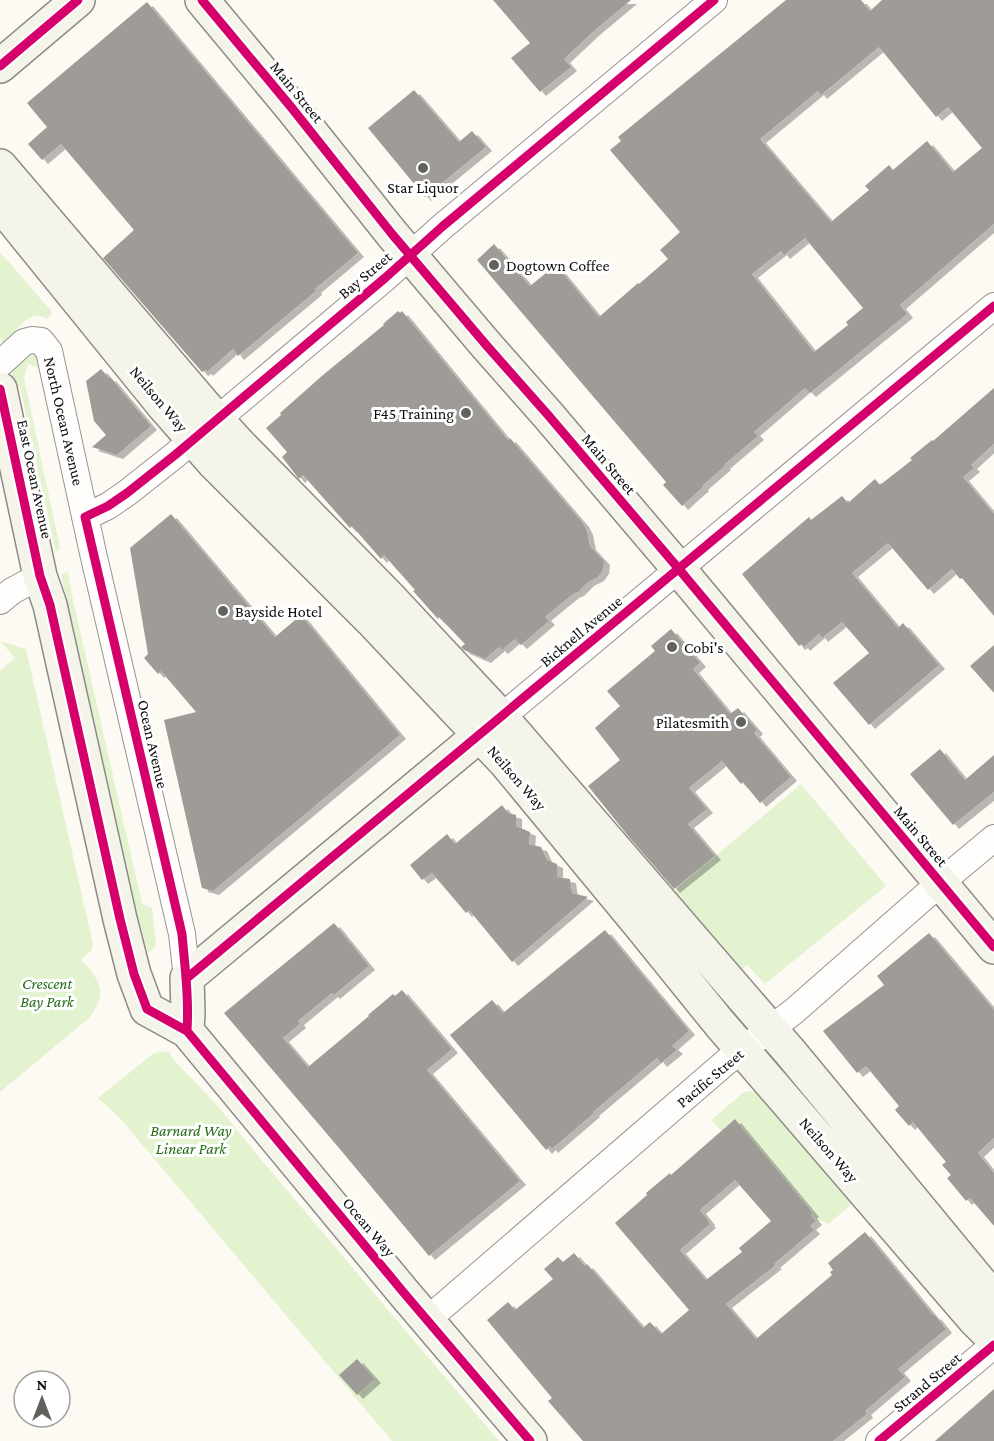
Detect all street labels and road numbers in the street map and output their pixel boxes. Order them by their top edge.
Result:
street label: Main Street [267,58,327,127]
street label: Bay Street [335,247,396,303]
street label: North Ocean Avenue [41,355,87,487]
street label: Neilson Way [126,363,192,436]
street label: East Ocean Avenue [14,418,56,540]
street label: Main Street [579,430,640,498]
street label: Bicknell Avenue [537,592,625,670]
street label: Ocean Avenue [135,698,171,790]
street label: Neilson Way [483,742,550,815]
street label: Main Street [891,802,952,870]
street label: Pacific Street [673,1045,747,1111]
street label: Neilson Way [795,1114,862,1187]
street label: Ocean Way [339,1194,399,1261]
street label: Strand Street [890,1348,965,1415]

